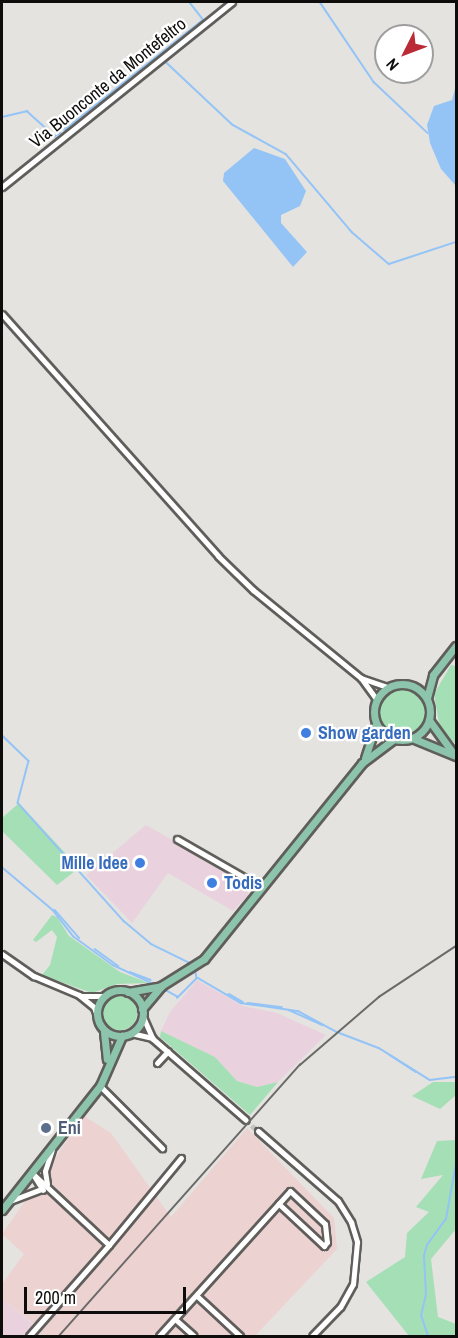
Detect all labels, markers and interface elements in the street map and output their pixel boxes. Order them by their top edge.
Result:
street label: Via Buonconte da Montefeltro [25,13,191,153]
north arrow [374,24,434,84]
text: N [381,54,403,76]
place label: Show garden [318,722,411,744]
marker: Show garden [299,726,313,740]
place label: Mille Idee [62,852,128,874]
marker: Mille Idee [133,856,147,870]
place label: Todis [224,872,262,894]
marker: Todis [205,876,219,890]
place label: Eni [58,1117,81,1139]
marker: Eni [39,1121,53,1135]
scale bar [27,1275,189,1313]
text: 200 m [35,1285,76,1310]

